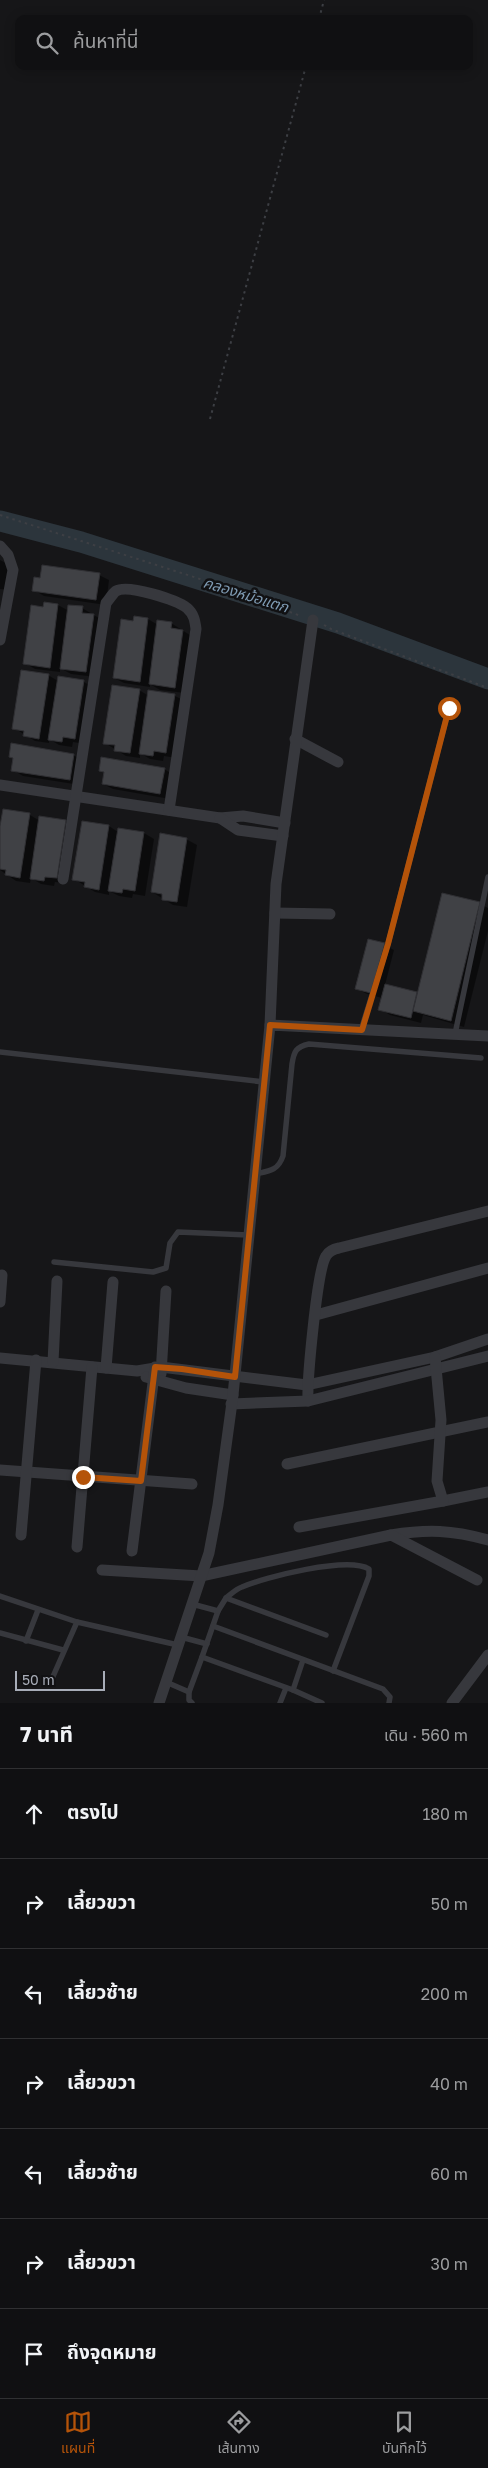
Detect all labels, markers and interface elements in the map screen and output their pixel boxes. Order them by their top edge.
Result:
search box [15,15,473,70]
icon: search [33,29,61,57]
text: ค้นหาที่นี่ [73,29,138,52]
water label: คลองหม้อแตก [201,573,292,616]
route start [438,697,461,720]
route end [72,1466,95,1489]
scale bar [15,1668,105,1691]
text: 50 m [22,1671,55,1688]
text: 7 นาที [20,1721,73,1747]
text: เดิน · 560 m [384,1725,468,1745]
icon: ahead [20,1800,48,1828]
text: ตรงไป [67,1800,119,1823]
text: 180 m [422,1804,468,1824]
icon: right [20,1890,48,1918]
text: เลี้ยวขวา [67,1890,136,1913]
text: 50 m [431,1894,468,1914]
icon: left [20,1980,48,2008]
text: เลี้ยวซ้าย [67,1980,138,2003]
text: 200 m [421,1984,468,2004]
icon: right [20,2070,48,2098]
text: เลี้ยวขวา [67,2070,136,2093]
text: 40 m [430,2074,468,2094]
icon: left [20,2160,48,2188]
text: เลี้ยวซ้าย [67,2160,138,2183]
text: 60 m [430,2164,468,2184]
icon: right [20,2250,48,2278]
text: เลี้ยวขวา [67,2250,136,2273]
text: 30 m [431,2254,468,2274]
icon: arrive [20,2340,48,2368]
text: ถึงจุดหมาย [67,2340,157,2363]
tab: แผนที่ [61,2408,95,2459]
tab: เส้นทาง [217,2408,260,2459]
tab: บันทึกไว้ [382,2408,427,2459]

